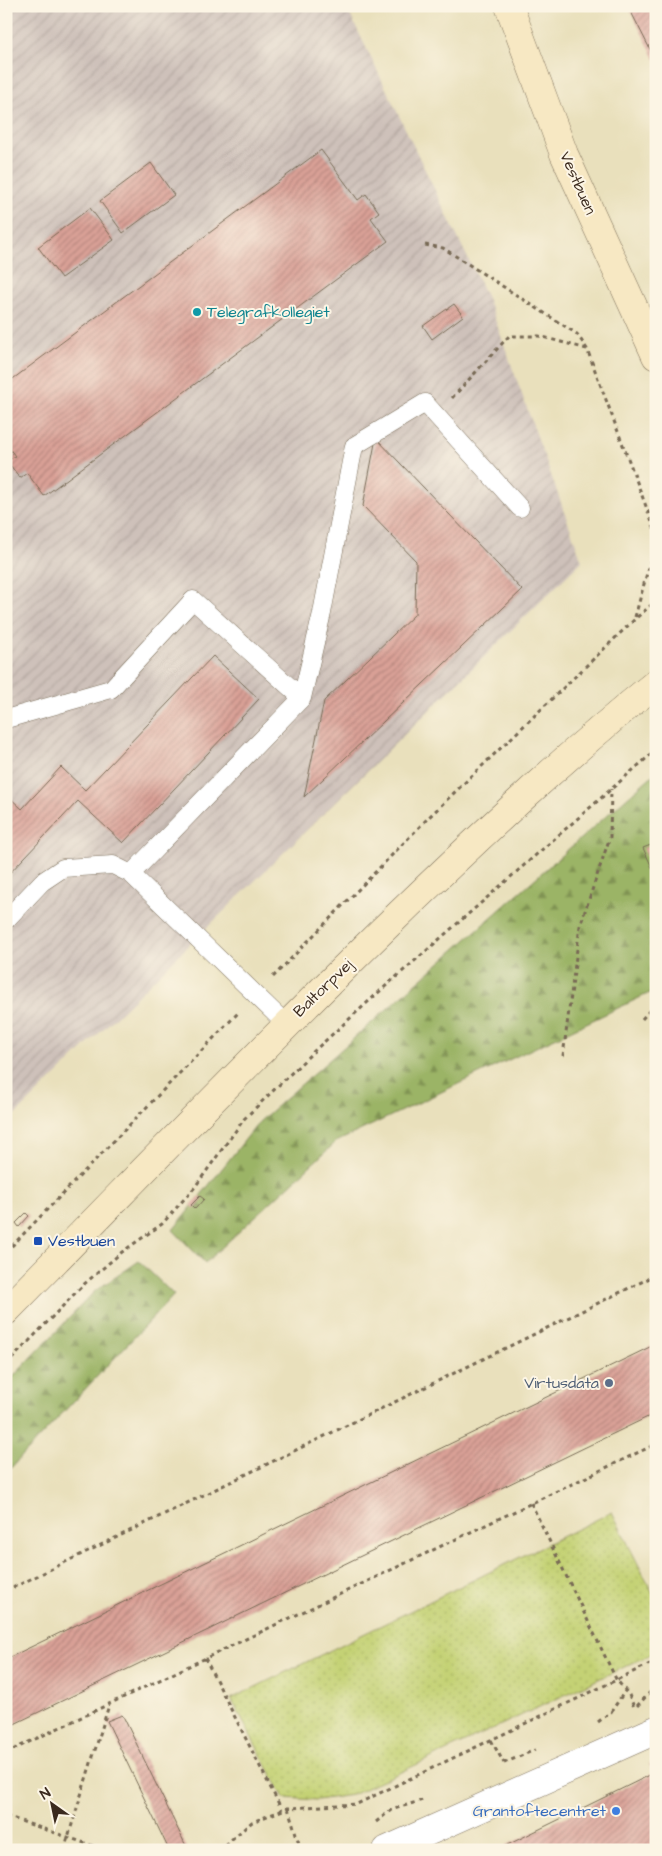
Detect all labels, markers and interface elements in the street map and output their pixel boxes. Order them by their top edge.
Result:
street label: Vestbuen [554,148,602,218]
place label: Telegrafkollegiet [207,301,330,324]
marker: Telegrafkollegiet [191,306,203,318]
street label: Baltorpvej [288,954,358,1022]
place label: Vestbuen [48,1230,115,1252]
marker: Vestbuen [32,1235,44,1247]
place label: Virtusdata [524,1372,599,1394]
marker: Virtusdata [603,1377,615,1389]
north arrow [28,1778,78,1828]
text: N [36,1783,55,1805]
place label: Grantoftecentret [473,1800,607,1822]
marker: Grantoftecentret [610,1805,622,1817]

